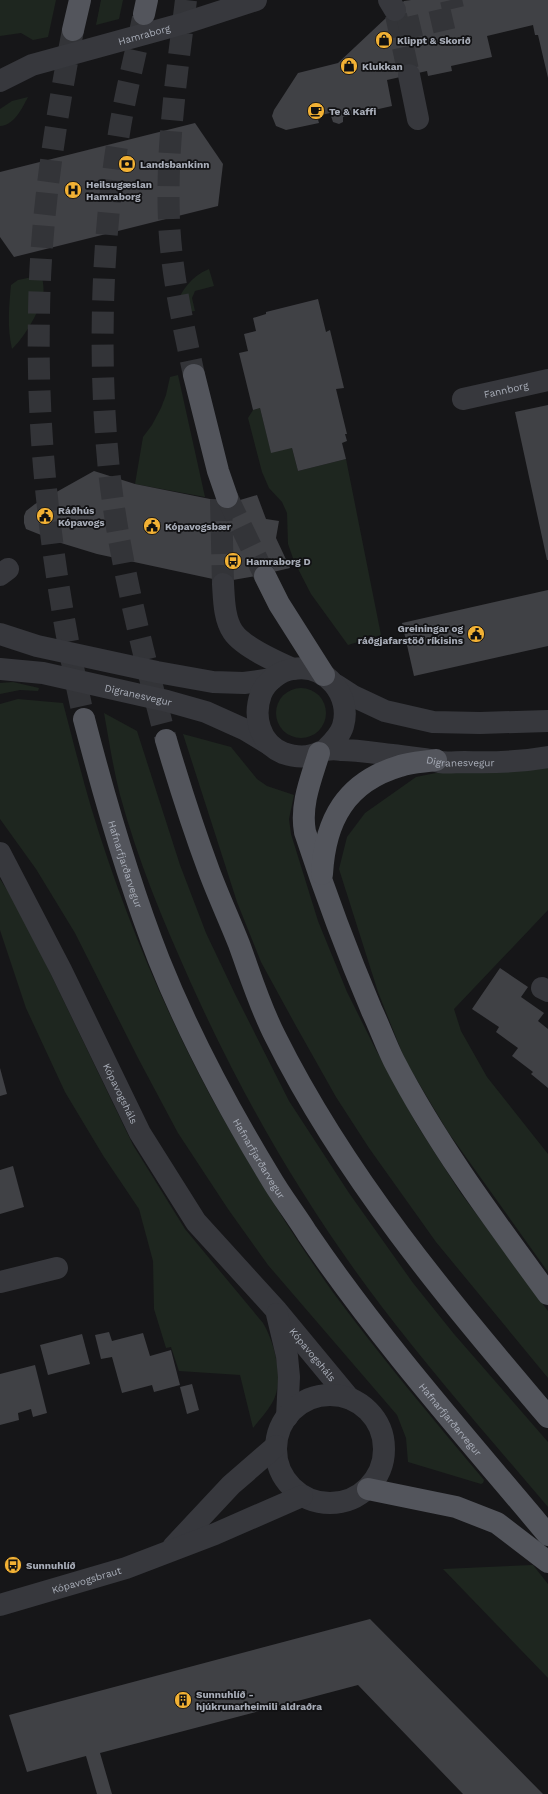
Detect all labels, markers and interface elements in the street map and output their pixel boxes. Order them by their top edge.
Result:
street label: Hamraborg [117,22,172,47]
shop icon: Klippt & Skorið [374,30,394,50]
place label: Klippt & Skorið [397,35,471,46]
shop icon: Klukkan [339,56,359,76]
place label: Klukkan [362,61,403,72]
cafe icon: Te & Kaffi [306,101,326,121]
place label: Te & Kaffi [329,106,376,117]
bank icon: Landsbankinn [117,154,137,174]
place label: Landsbankinn [140,159,209,170]
place label: Heilsugæslan Hamraborg [86,179,152,202]
hospital icon: Heilsugæslan Hamraborg [63,180,83,200]
street label: Fannborg [483,379,530,400]
place label: Ráðhús Kópavogs [58,505,105,528]
public building icon: Ráðhús Kópavogs [35,506,55,526]
public building icon: Kópavogsbær [142,516,162,536]
place label: Kópavogsbær [165,521,232,532]
bus stop icon: Hamraborg D [223,551,243,571]
place label: Hamraborg D [246,556,311,567]
place label: Greiningar og ráðgjafarstöð ríkisins [358,623,464,646]
public building icon: Greiningar og ráðgjafarstöð ríkisins [466,624,486,644]
street label: Digranesvegur [104,682,173,708]
street label: Digranesvegur [425,754,495,768]
street label: Hafnarfjarðarvegur [107,819,145,909]
street label: Kópavogsháls [101,1061,140,1125]
street label: Hafnarfjarðarvegur [231,1116,287,1200]
street label: Kópavogsháls [288,1326,338,1383]
street label: Hafnarfjarðarvegur [417,1381,484,1458]
bus stop icon: Sunnuhlíð [3,1555,23,1575]
place label: Sunnuhlíð [26,1560,76,1571]
street label: Kópavogsbraut [50,1564,123,1595]
place label: Sunnuhlíð - hjúkrunarheimili aldraðra [196,1689,322,1712]
building icon: Sunnuhlíð - hjúkrunarheimili aldraðra [173,1690,193,1710]

